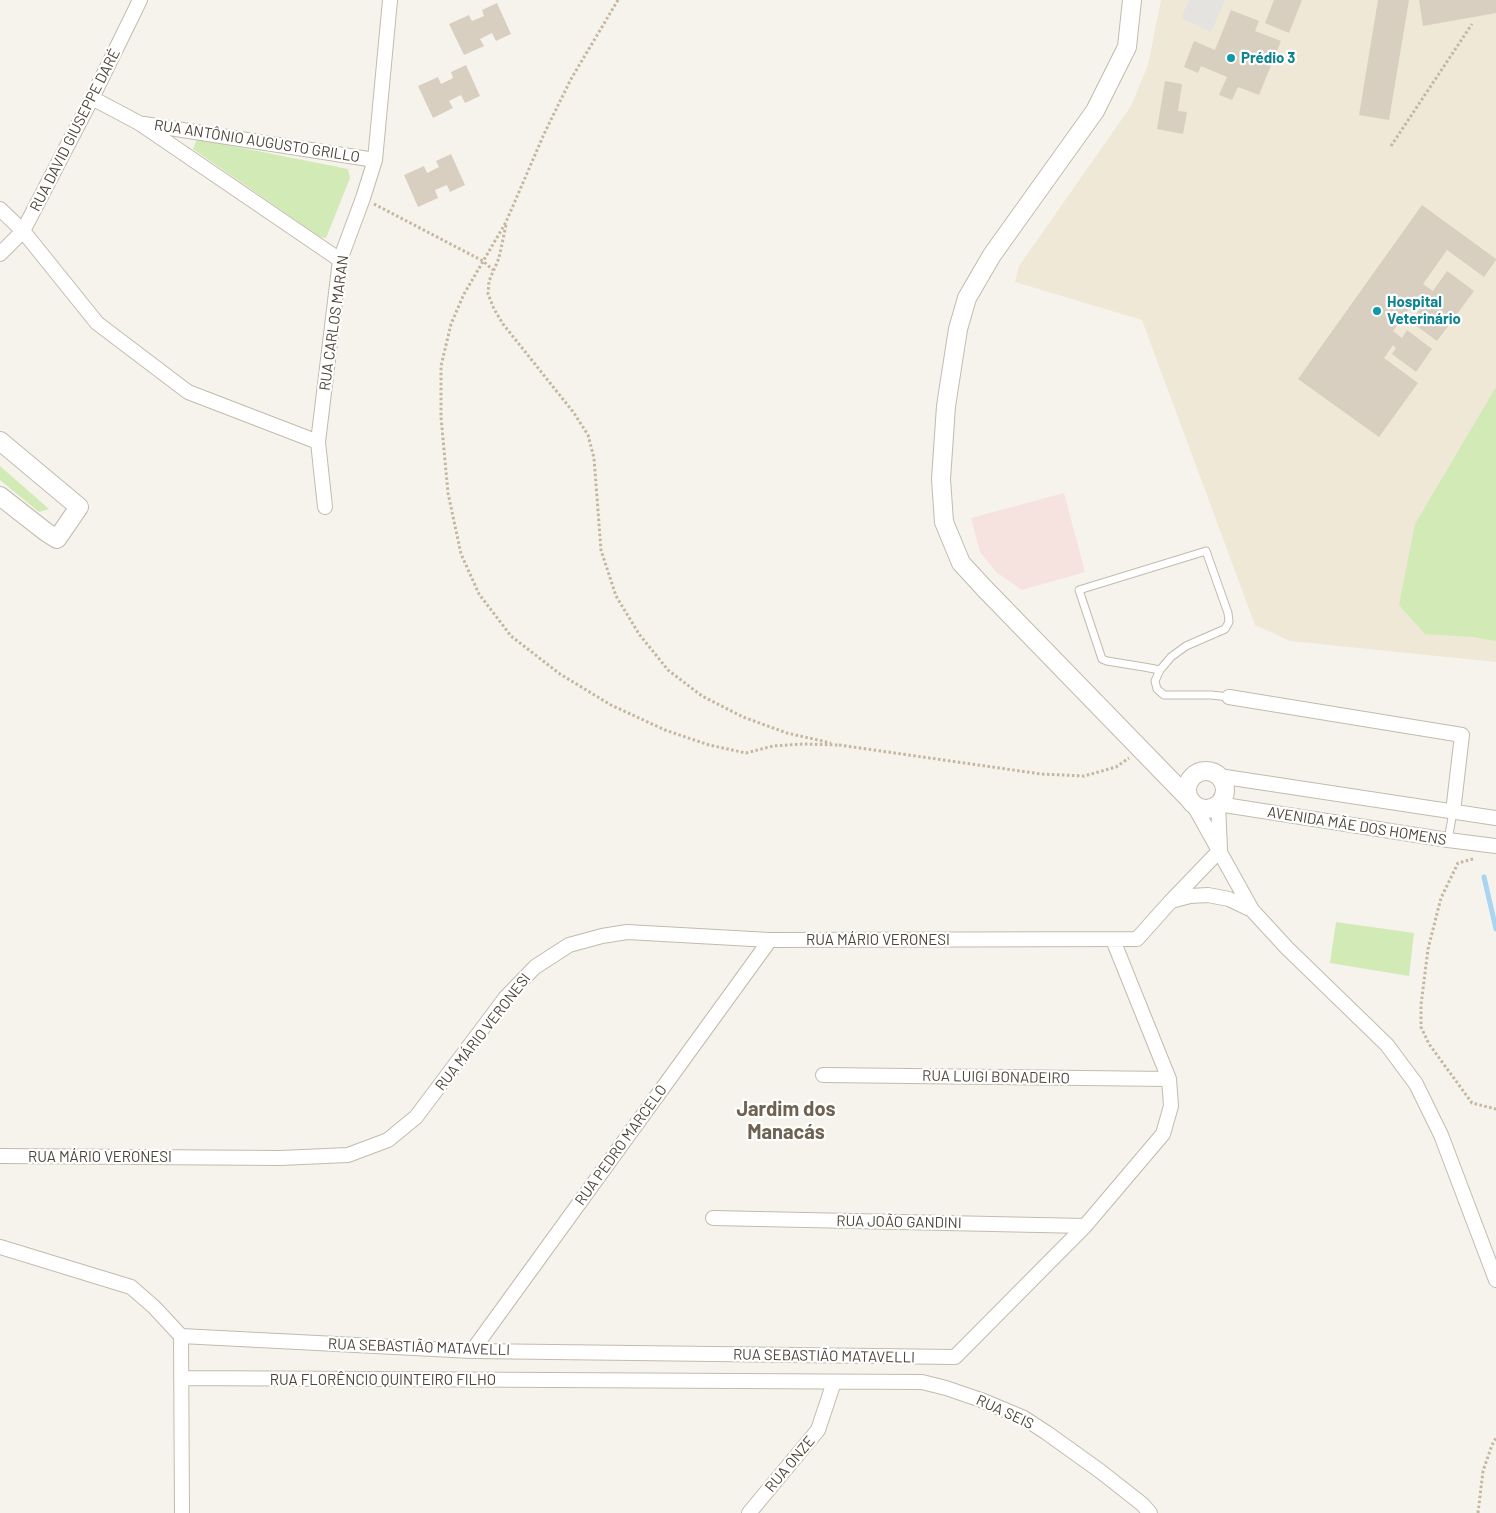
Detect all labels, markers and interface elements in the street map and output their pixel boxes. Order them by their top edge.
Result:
street label: RUA DAVID GIUSEPPE DARÉ [26,46,124,214]
place label: Prédio 3 [1241,49,1295,67]
marker: Prédio 3 [1225,52,1237,64]
street label: RUA ANTÔNIO AUGUSTO GRILLO [153,116,361,166]
street label: RUA CARLOS MARAN [316,254,352,392]
place label: Hospital Veterinário [1387,293,1461,328]
marker: Hospital Veterinário [1371,305,1383,317]
street label: AVENIDA MÃE DOS HOMENS [1266,803,1448,849]
street label: RUA MÁRIO VERONESI [806,931,950,949]
street label: RUA MÁRIO VERONESI [432,970,534,1094]
street label: RUA LUIGI BONADEIRO [922,1067,1070,1087]
street label: RUA PEDRO MARCELO [571,1081,671,1209]
district label: Jardim dos Manacás [736,1097,836,1144]
street label: RUA MÁRIO VERONESI [28,1148,172,1166]
street label: RUA JOÃO GANDINI [836,1212,962,1232]
street label: RUA SEBASTIÃO MATAVELLI [328,1335,510,1359]
street label: RUA SEBASTIÃO MATAVELLI [733,1345,915,1367]
street label: RUA FLORÊNCIO QUINTEIRO FILHO [270,1371,496,1389]
street label: RUA SEIS [973,1391,1037,1433]
street label: RUA ONZE [761,1432,819,1496]

